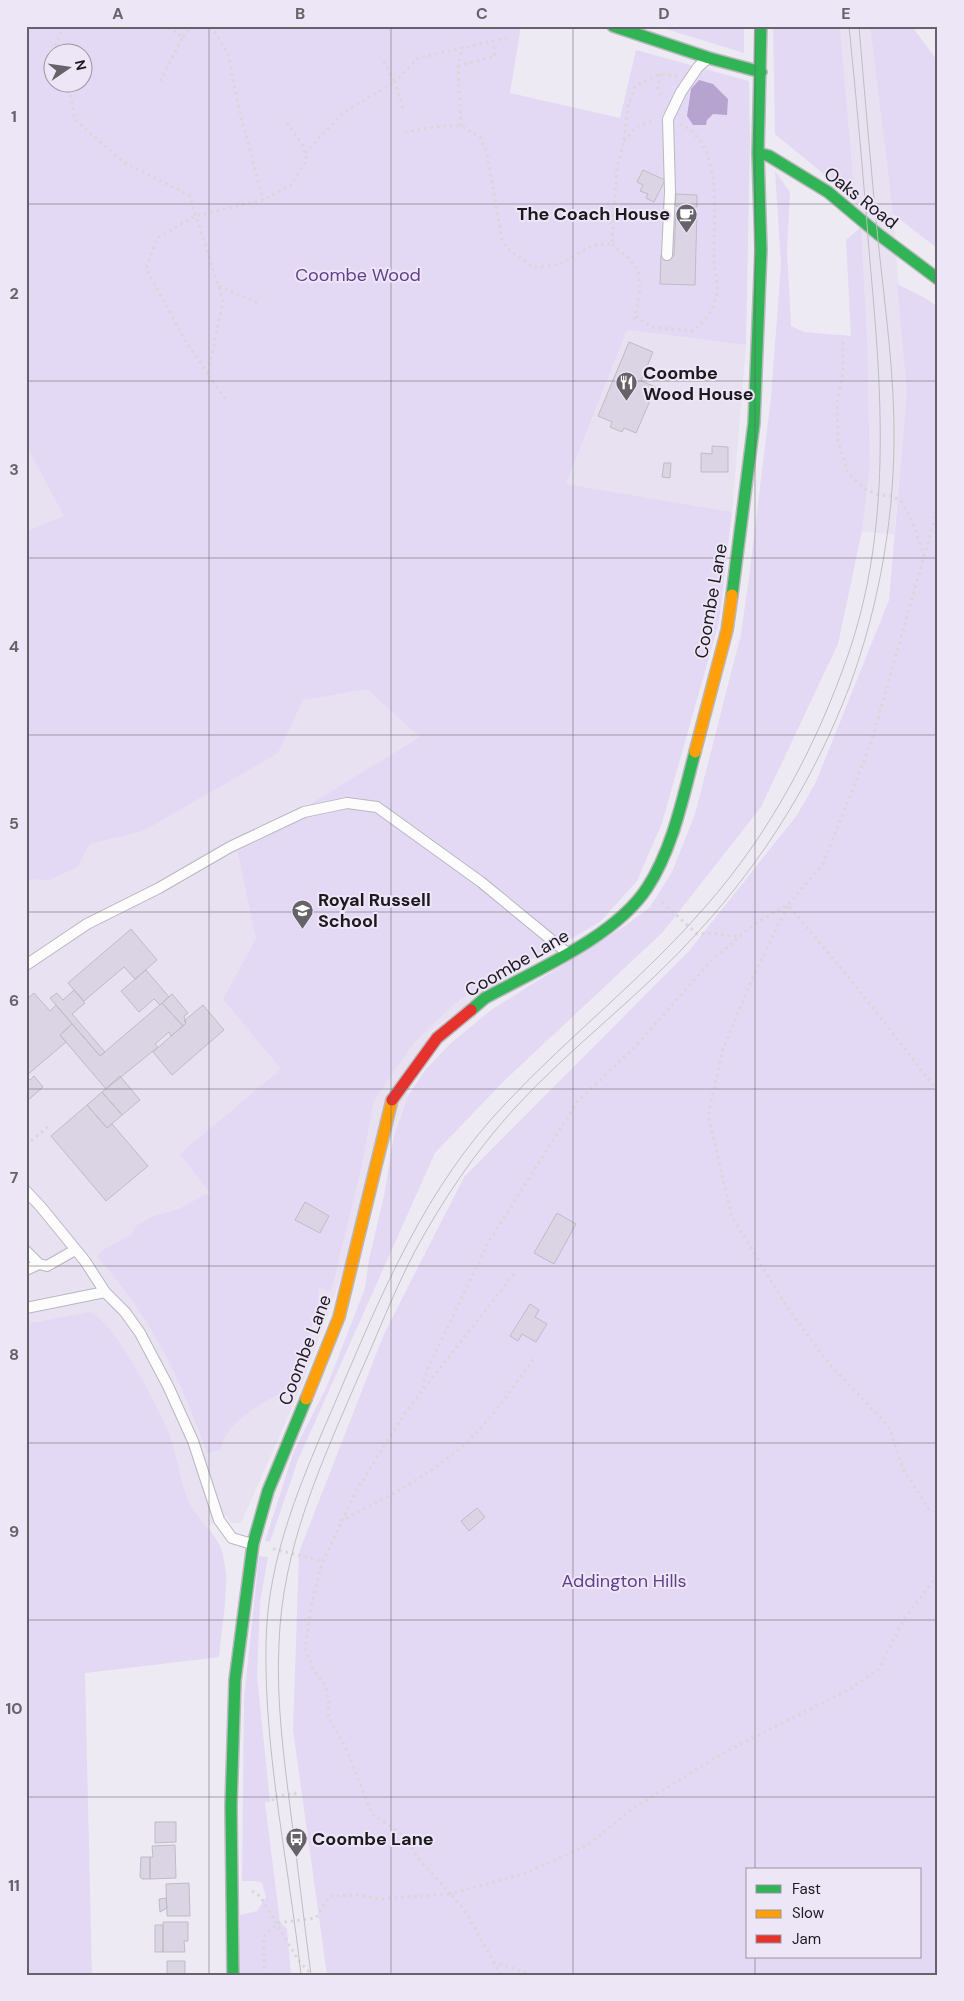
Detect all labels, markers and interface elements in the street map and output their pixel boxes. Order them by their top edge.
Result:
text: A [112,3,124,24]
text: B [295,3,305,24]
text: C [476,3,488,24]
text: D [658,3,670,24]
text: E [841,3,851,24]
north arrow [42,42,92,92]
text: N [71,58,91,72]
text: 1 [11,106,17,127]
street label: Oaks Road [819,161,903,235]
place label: The Coach House [517,202,670,226]
cafe icon: The Coach House [674,202,698,233]
park label: Coombe Wood [295,263,421,287]
text: 2 [9,283,19,304]
place label: Coombe Wood House [643,361,754,406]
restaurant icon: Coombe Wood House [615,371,639,402]
text: 3 [9,459,19,480]
street label: Coombe Lane [689,542,733,660]
text: 4 [9,636,19,657]
text: 5 [9,813,19,834]
place label: Royal Russell School [318,888,431,933]
school or university icon: Royal Russell School [290,898,314,929]
street label: Coombe Lane [461,924,573,1002]
text: 6 [9,990,19,1011]
text: 7 [10,1167,19,1188]
street label: Coombe Lane [273,1291,337,1409]
text: 8 [9,1344,19,1365]
text: 9 [9,1521,19,1542]
park label: Addington Hills [562,1569,686,1593]
text: 10 [5,1698,23,1719]
bus stop icon: Coombe Lane [284,1827,308,1858]
place label: Coombe Lane [312,1827,434,1851]
legend [746,1868,922,1958]
text: 11 [8,1875,20,1896]
text: Fast [792,1879,821,1899]
text: Slow [792,1903,825,1923]
text: Jam [792,1929,821,1949]

